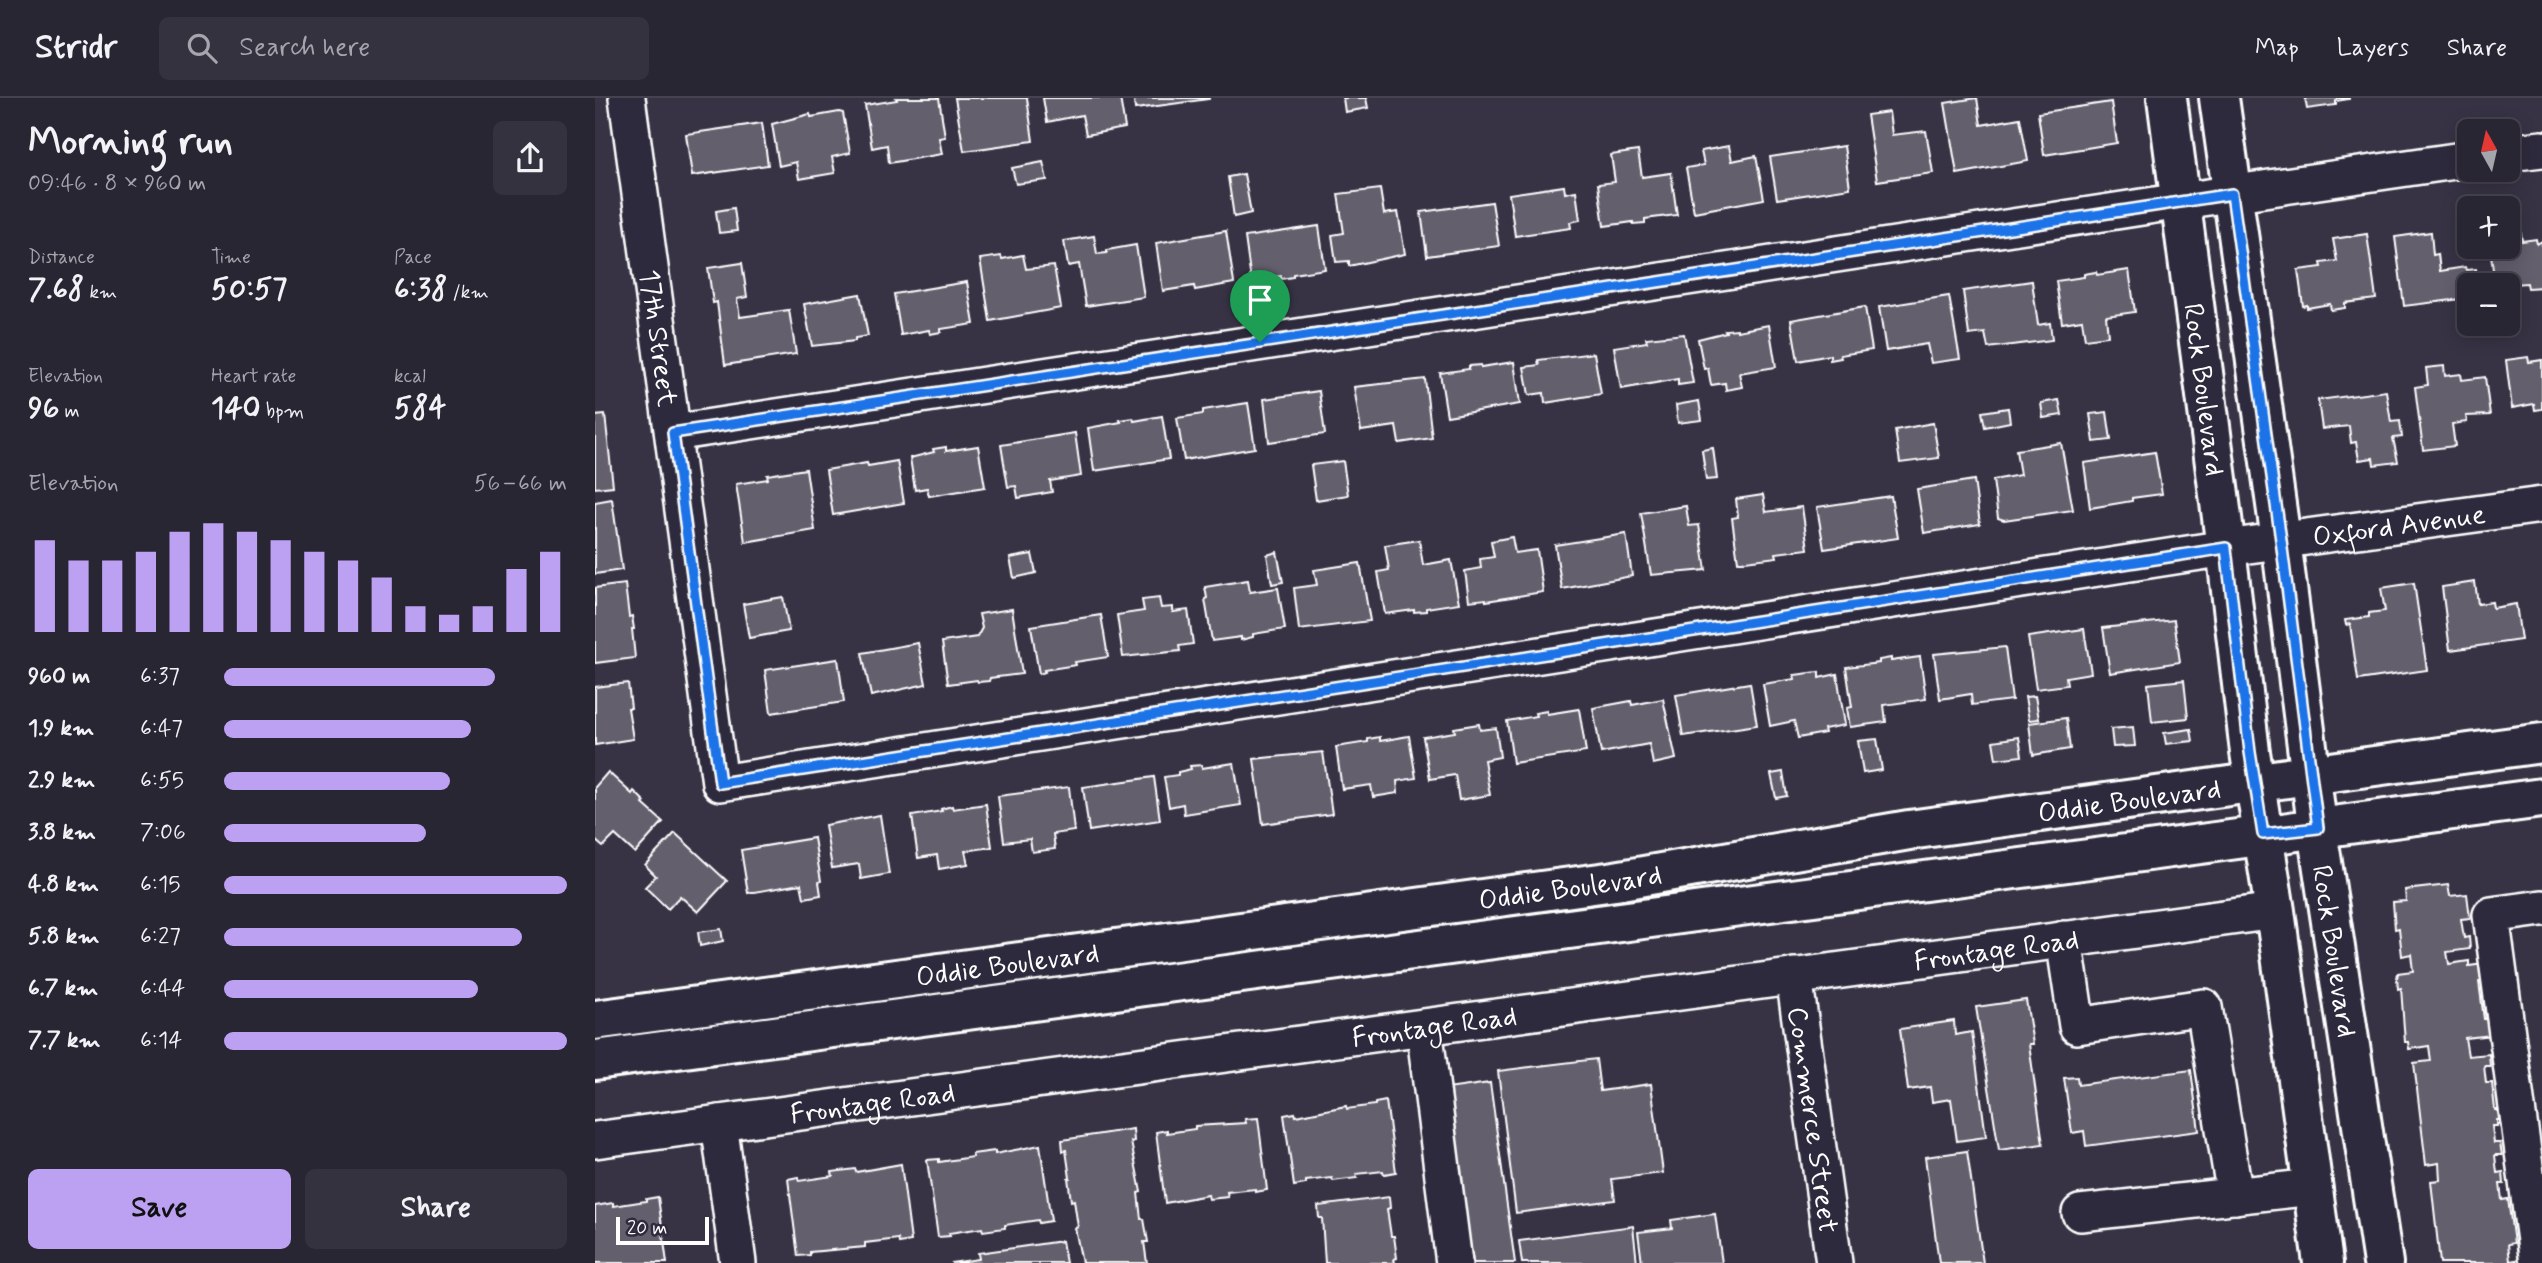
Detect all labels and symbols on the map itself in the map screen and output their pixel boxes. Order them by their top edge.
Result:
north arrow [2457,119,2520,182]
street label: 17th Street [629,267,685,410]
pin [1230,270,1290,342]
street label: Rock Boulevard [2173,301,2232,478]
street label: Oxford Avenue [2311,497,2488,557]
street label: Oddie Boulevard [2036,771,2223,833]
street label: Oddie Boulevard [1476,857,1665,920]
street label: Rock Boulevard [2302,863,2364,1040]
street label: Frontage Road [1912,922,2081,981]
street label: Oddie Boulevard [914,936,1101,997]
street label: Frontage Road [1350,999,1519,1058]
street label: Commerce Street [1777,1004,1846,1235]
street label: Frontage Road [788,1075,958,1134]
scale bar [616,1214,709,1246]

